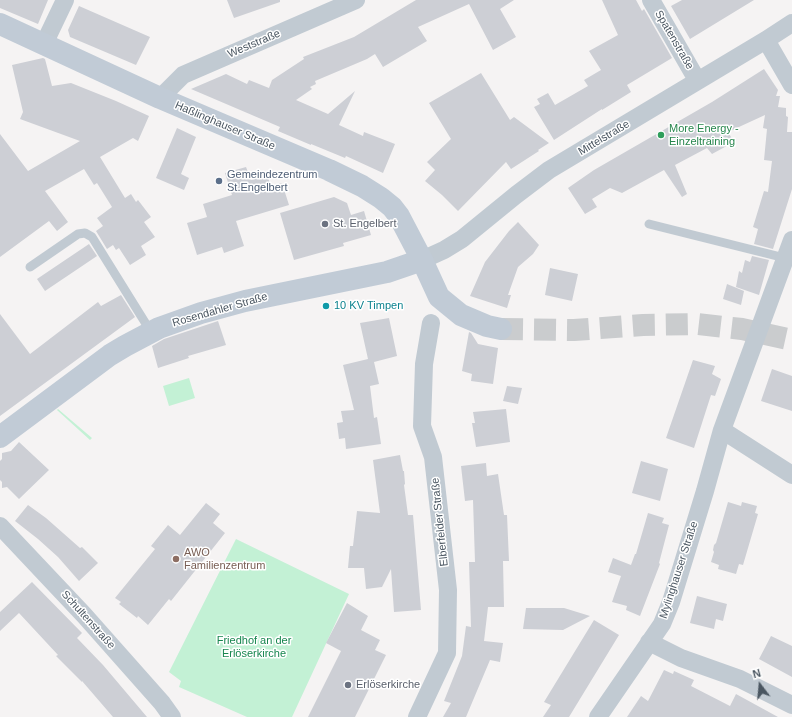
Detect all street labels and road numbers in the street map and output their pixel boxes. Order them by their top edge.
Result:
street label: Spatenstraße [652,8,696,72]
street label: Weststraße [226,27,282,61]
street label: Haßlinghauser Straße [173,99,277,153]
street label: Mittelstraße [576,118,632,158]
street label: Rosendahler Straße [171,290,269,330]
street label: Elberfelder Straße [429,477,451,567]
street label: Mylinghauser Straße [657,520,701,620]
street label: Schultenstraße [58,588,118,652]

